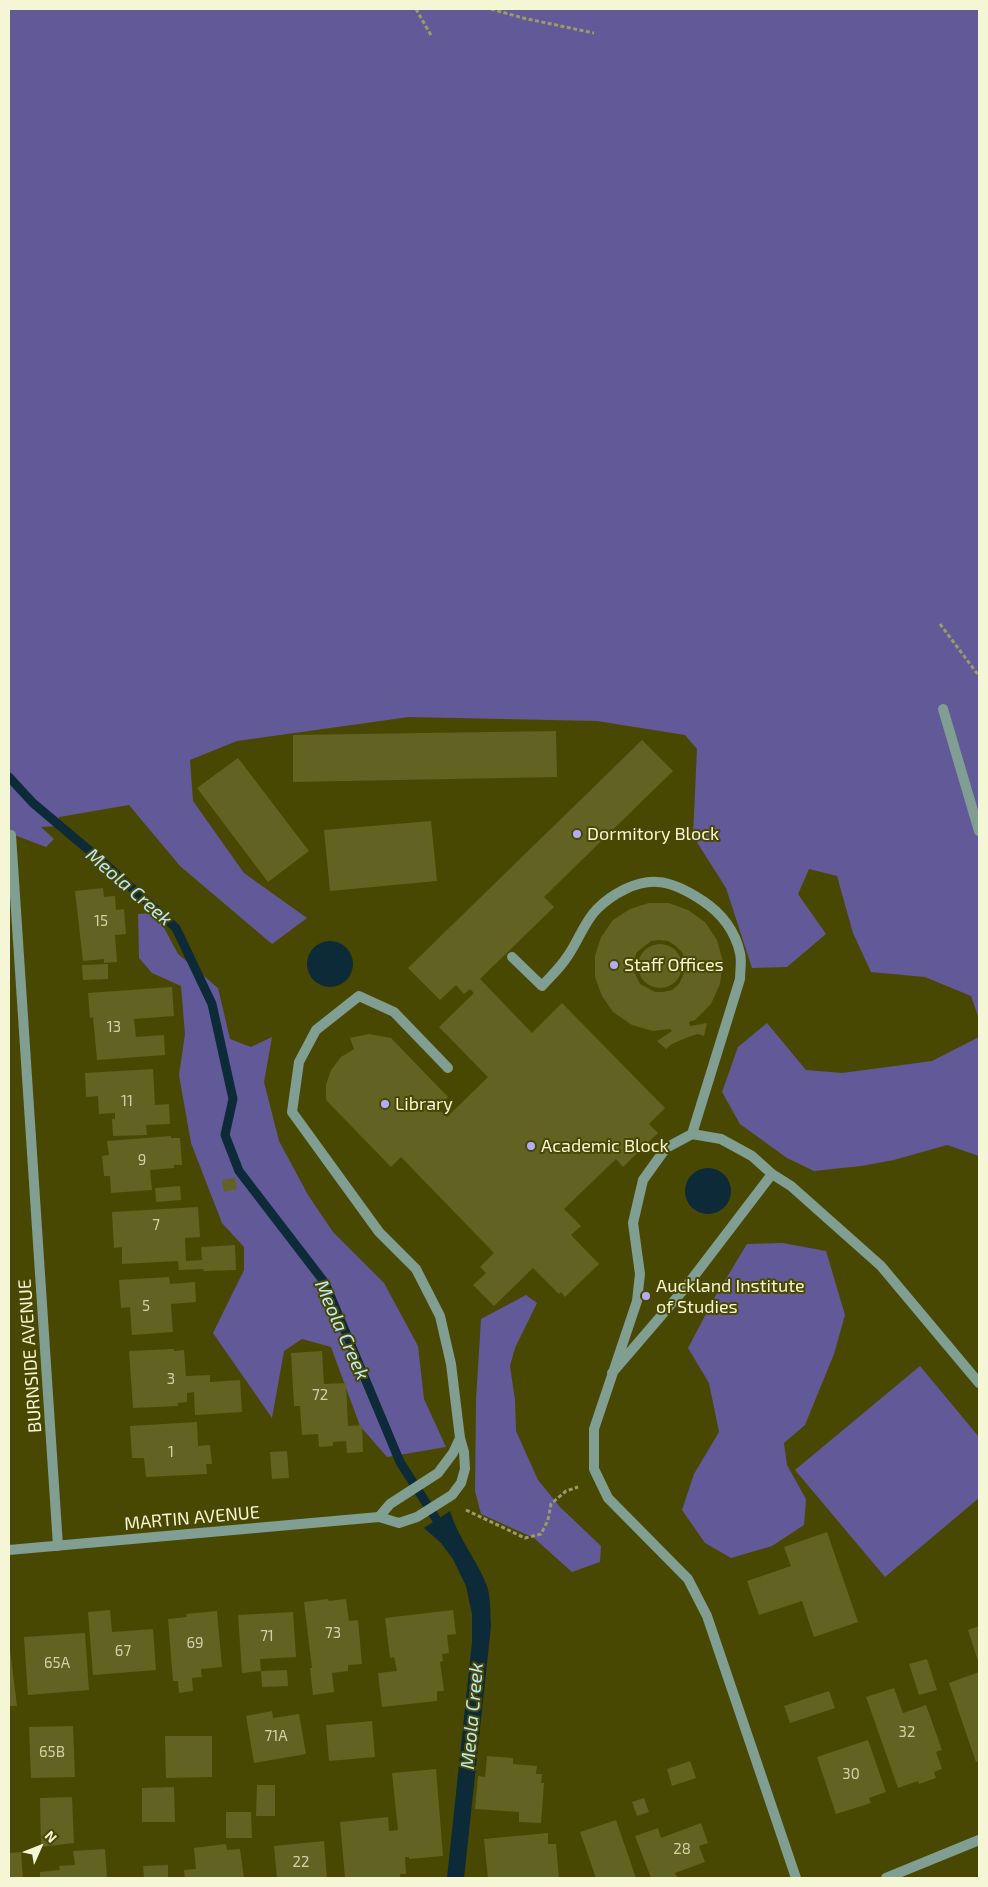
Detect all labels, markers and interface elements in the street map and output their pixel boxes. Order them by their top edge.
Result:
place label: Dormitory Block [587,823,719,845]
marker: Dormitory Block [571,828,583,840]
water label: Meola Creek [81,843,177,931]
house number: 15 [94,912,108,930]
place label: Staff Offices [624,954,724,976]
marker: Staff Offices [608,959,620,971]
house number: 13 [107,1018,121,1036]
house number: 11 [121,1092,133,1110]
place label: Library [395,1093,453,1115]
marker: Library [379,1098,391,1110]
place label: Academic Block [541,1135,669,1157]
marker: Academic Block [525,1140,537,1152]
house number: 9 [138,1151,146,1169]
house number: 7 [152,1216,160,1234]
place label: Auckland Institute of Studies [656,1275,805,1318]
water label: Meola Creek [310,1277,374,1383]
street label: BURNSIDE AVENUE [14,1278,46,1434]
marker: Auckland Institute of Studies [640,1290,652,1302]
house number: 5 [142,1297,150,1315]
house number: 3 [167,1370,175,1388]
house number: 72 [312,1386,328,1404]
house number: 1 [168,1443,174,1461]
street label: MARTIN AVENUE [123,1501,261,1535]
house number: 73 [325,1624,341,1642]
house number: 71 [260,1627,274,1645]
house number: 69 [186,1634,204,1652]
house number: 67 [115,1642,131,1660]
house number: 65A [44,1654,70,1672]
water label: Meola Creek [456,1662,488,1770]
house number: 32 [899,1723,915,1741]
house number: 71A [265,1727,287,1745]
house number: 65B [39,1743,65,1761]
house number: 30 [842,1765,860,1783]
north arrow [15,1822,65,1872]
text: N [42,1827,61,1846]
house number: 28 [673,1840,691,1858]
house number: 22 [293,1853,309,1871]

